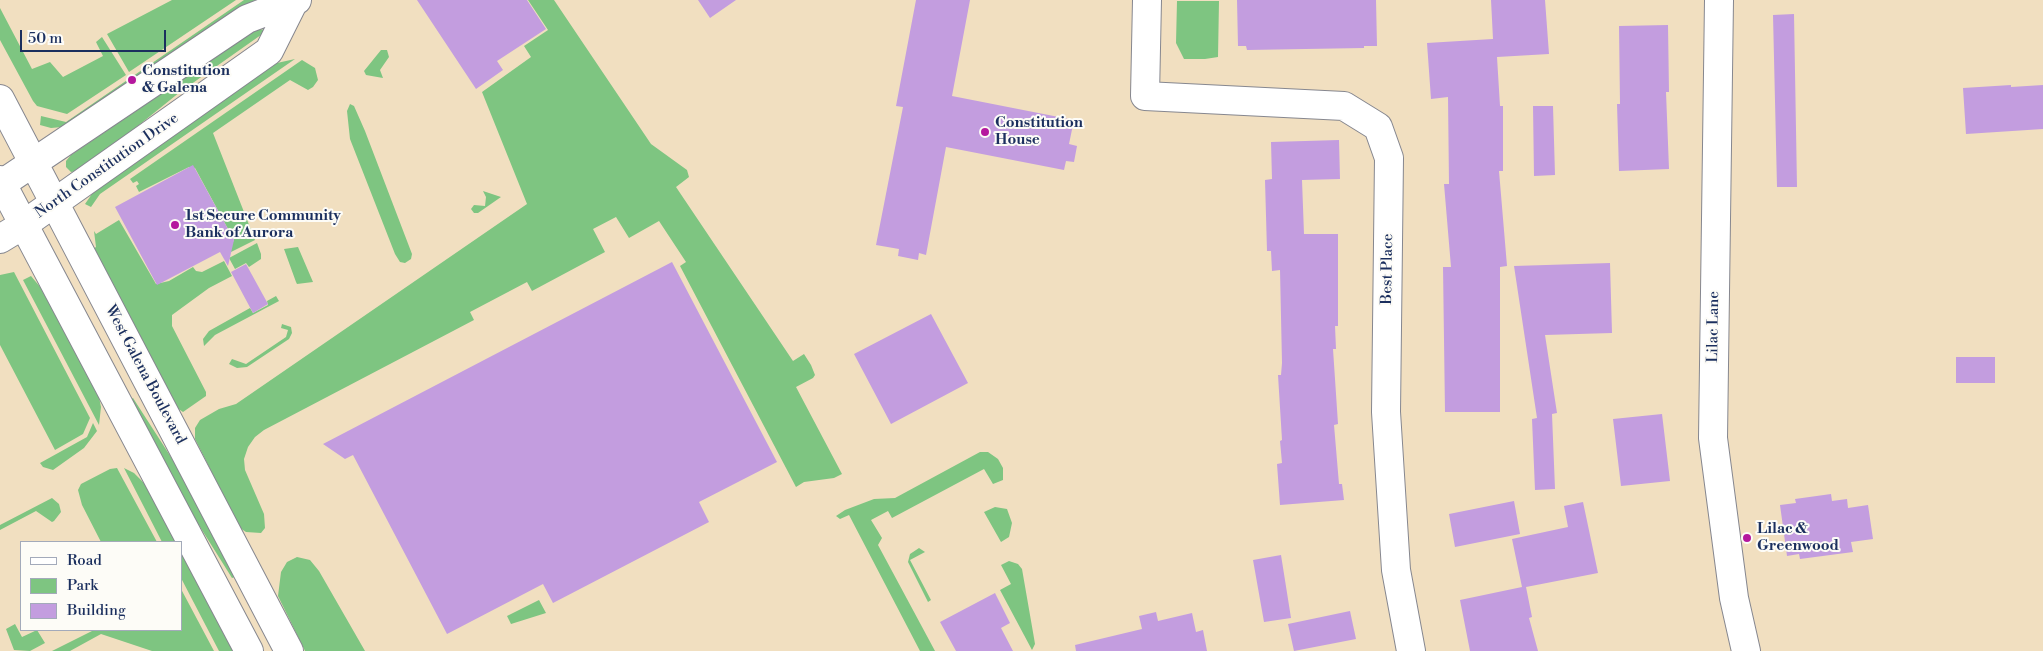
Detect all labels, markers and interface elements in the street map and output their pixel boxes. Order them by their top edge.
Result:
scale bar [22,20,169,52]
text: 50 m [28,29,62,48]
place label: Constitution & Galena [142,62,230,97]
marker: Constitution & Galena [126,74,138,86]
street label: North Constitution Drive [32,110,182,222]
place label: Constitution House [995,114,1083,149]
marker: Constitution House [979,126,991,138]
place label: 1st Secure Community Bank of Aurora [185,207,341,242]
marker: 1st Secure Community Bank of Aurora [169,219,181,231]
street label: Best Place [1378,234,1398,304]
street label: Lilac Lane [1704,291,1724,363]
street label: West Galena Boulevard [101,302,189,448]
place label: Lilac & Greenwood [1757,520,1839,555]
marker: Lilac & Greenwood [1741,532,1753,544]
legend [20,541,182,631]
text: Road [67,551,102,570]
text: Park [67,576,98,595]
text: Building [67,601,126,620]

